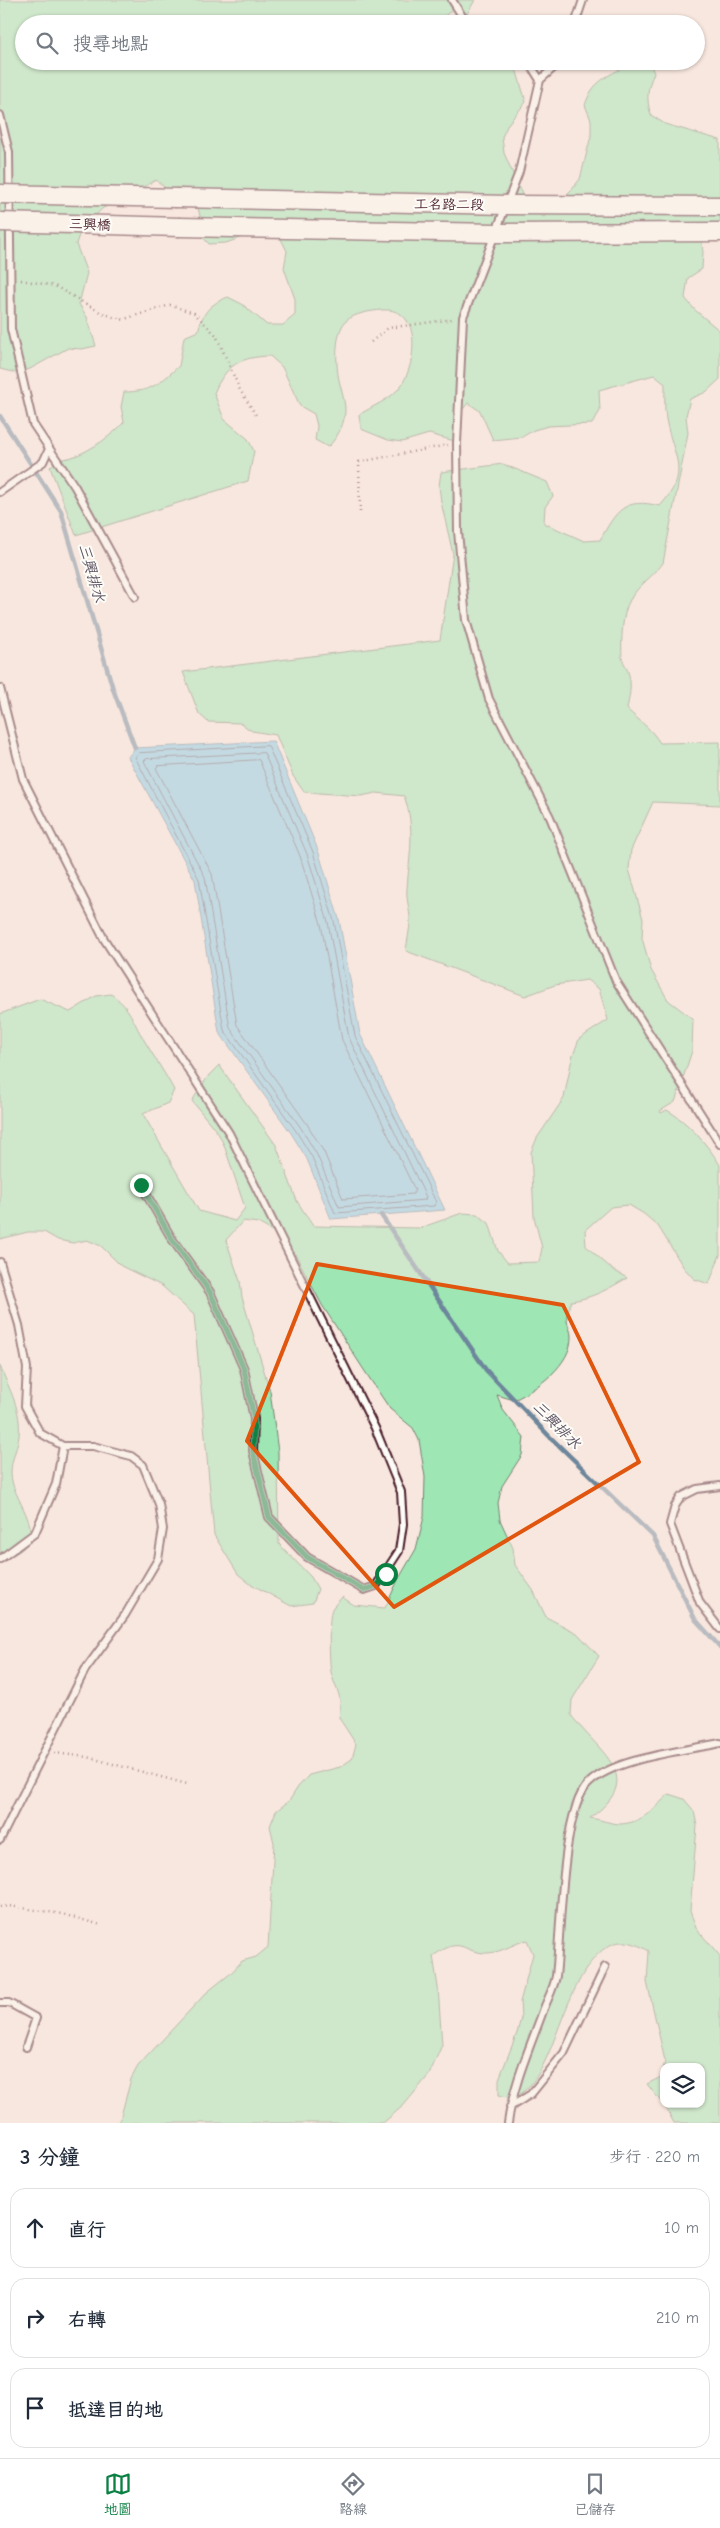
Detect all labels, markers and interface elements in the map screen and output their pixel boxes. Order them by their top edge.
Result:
search box [15,15,705,70]
icon: search [33,29,61,57]
text: 搜尋地點 [73,33,149,55]
street label: 工名路二段 [414,195,484,214]
street label: 三興橋 [69,215,111,234]
water label: 三興排水 [75,542,109,605]
route end [130,1174,153,1197]
water label: 三興排水 [529,1397,585,1453]
route start [375,1563,398,1586]
map controls [660,2063,705,2108]
button: layers [660,2063,705,2108]
text: 3 分鐘 [20,2145,80,2169]
text: 步行 · 220 m [609,2148,700,2166]
icon: ahead [21,2214,49,2242]
text: 直行 [68,2219,106,2241]
text: 10 m [664,2219,699,2237]
icon: right [21,2304,49,2332]
text: 右轉 [68,2309,106,2331]
text: 210 m [656,2309,699,2327]
icon: arrive [21,2394,49,2422]
text: 抵達目的地 [68,2399,163,2421]
tab: 地圖 [104,2470,132,2518]
tab: 路線 [339,2470,367,2518]
tab: 已儲存 [574,2470,616,2518]

